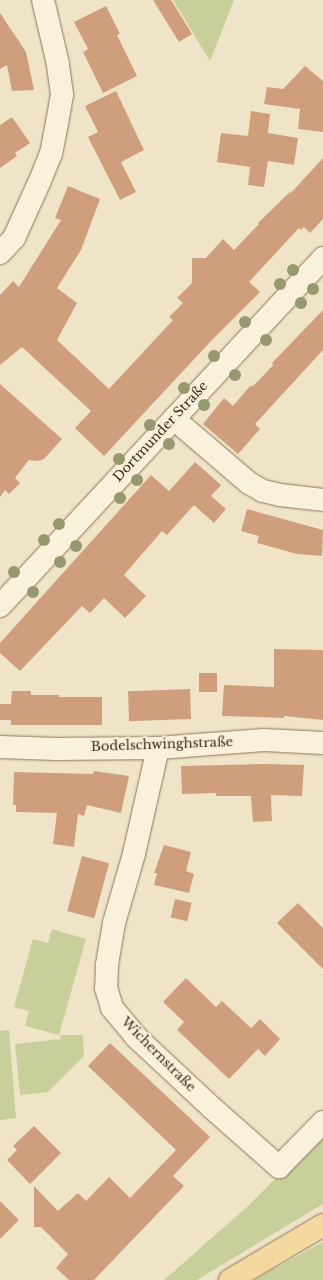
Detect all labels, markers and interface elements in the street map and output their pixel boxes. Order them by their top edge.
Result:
street label: Dortmunder Straße [110,378,212,486]
street label: Bodelschwinghstraße [91,735,233,755]
street label: Wichernstraße [118,1015,198,1095]

